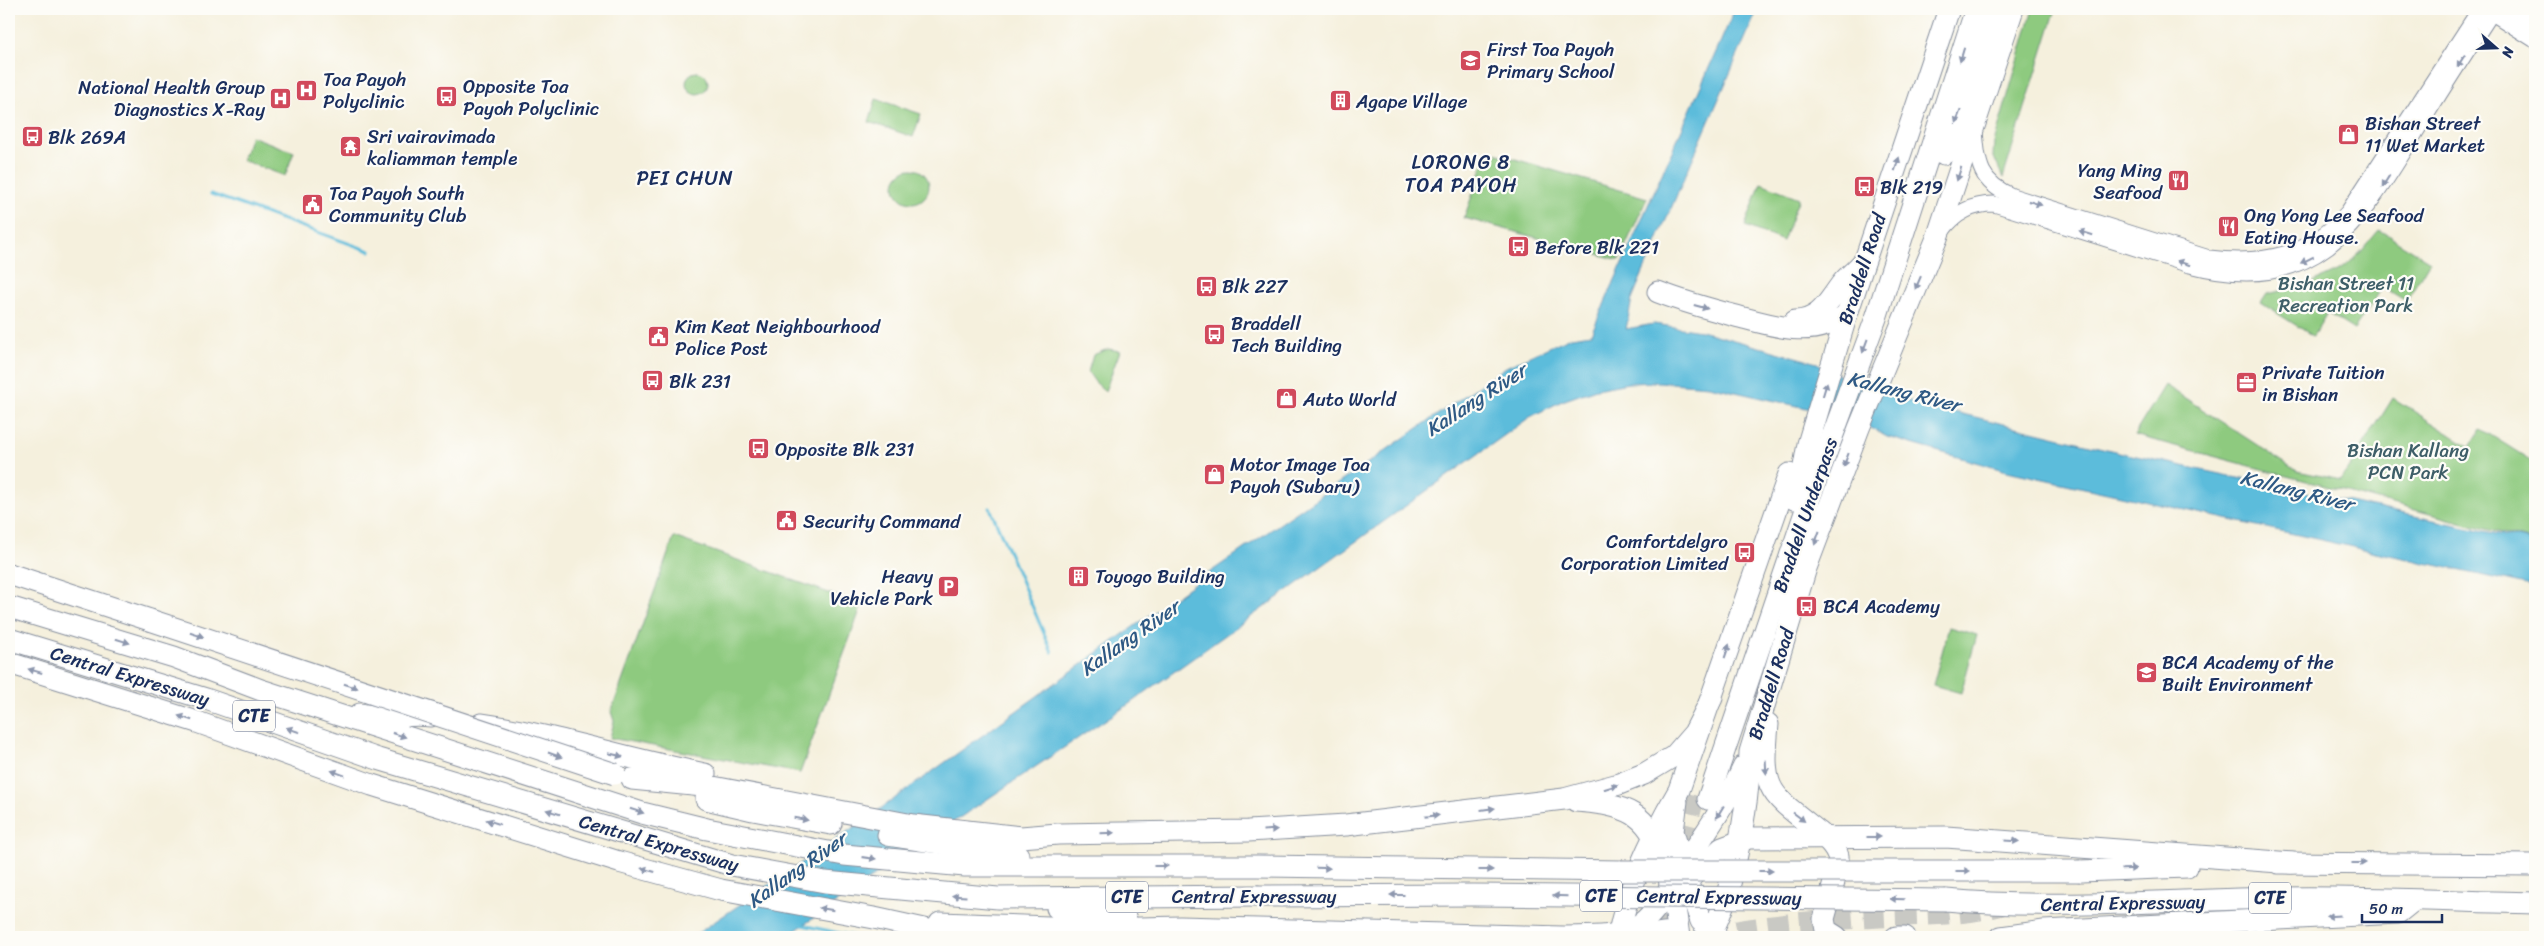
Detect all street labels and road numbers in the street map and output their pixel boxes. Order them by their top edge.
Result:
street label: Braddell Road [1828,207,1896,329]
street label: Braddell Underpass [1763,433,1847,597]
street label: Braddell Road [1738,622,1804,744]
street label: Central Expressway [46,636,214,716]
road number: CTE [233,700,275,731]
street label: Central Expressway [575,804,743,882]
street label: Central Expressway [1636,879,1802,915]
street label: Central Expressway [1172,880,1337,913]
road number: CTE [1580,880,1622,911]
road number: CTE [1106,882,1148,912]
road number: CTE [2249,882,2291,914]
street label: Central Expressway [2040,885,2206,921]

